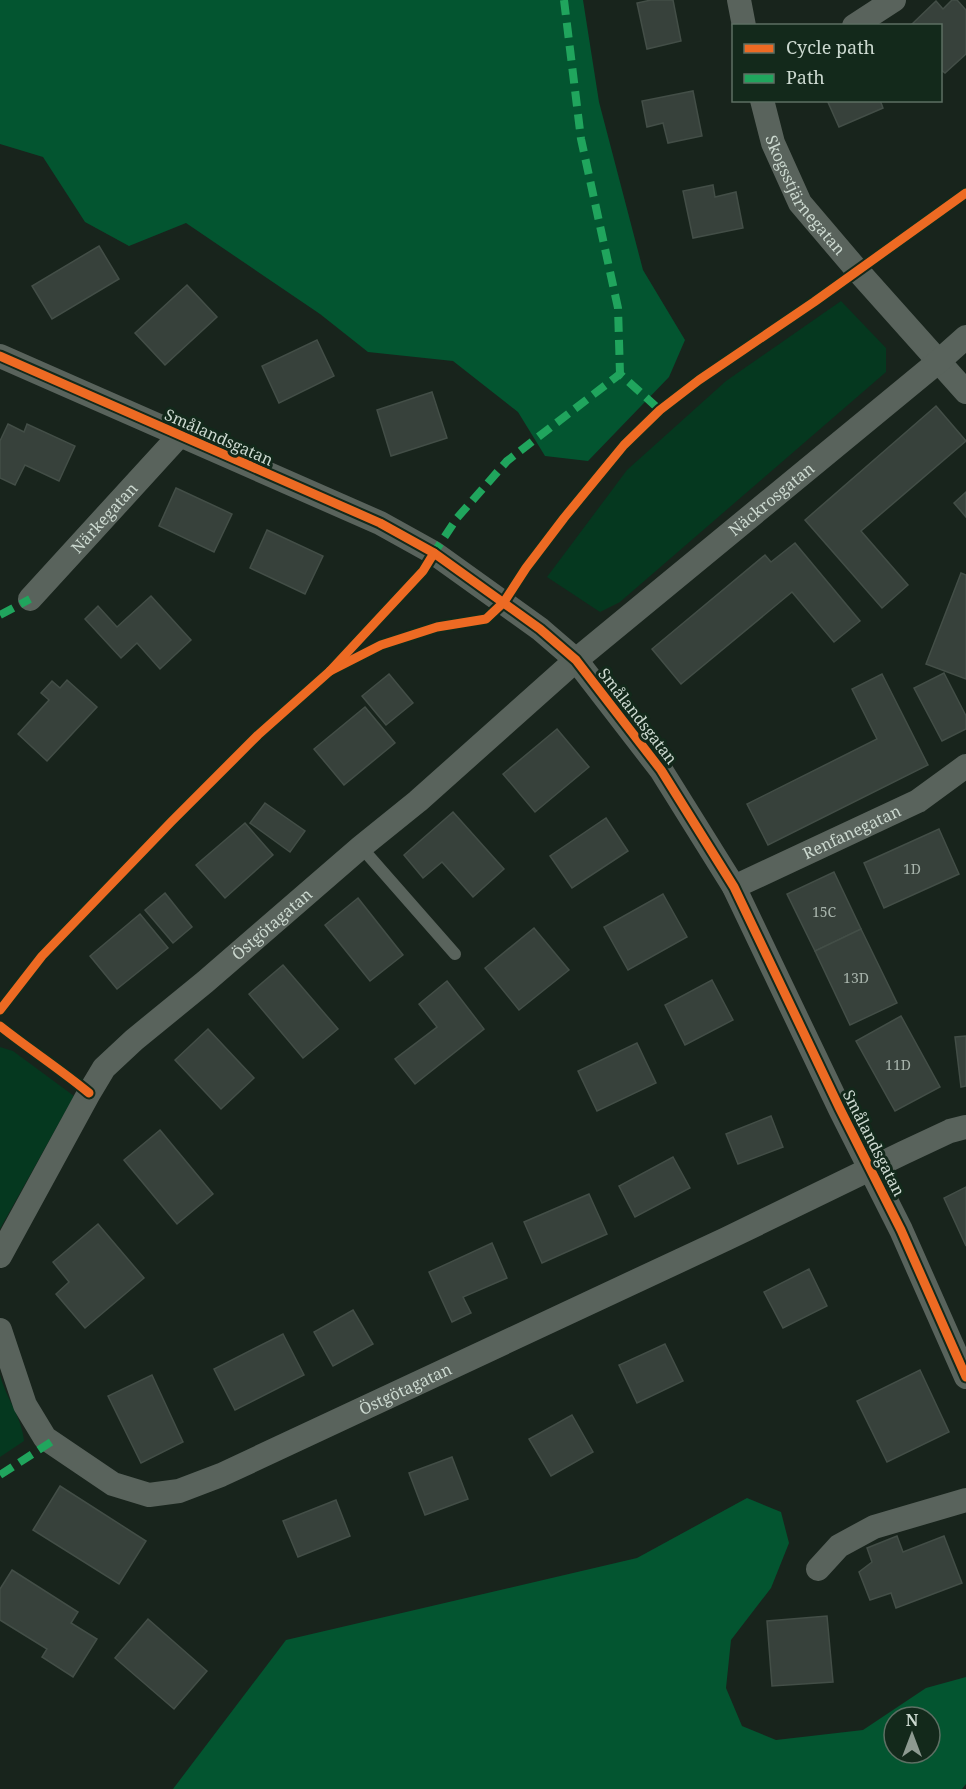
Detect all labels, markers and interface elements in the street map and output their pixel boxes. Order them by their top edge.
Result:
legend [732,24,942,102]
text: Cycle path [786,35,875,59]
text: Path [786,65,825,89]
street label: Skogsstjärnegatan [760,133,851,260]
street label: Smålandsgatan [161,403,277,471]
street label: Näckrosgatan [724,457,819,541]
street label: Närkegatan [66,478,142,558]
street label: Smålandsgatan [593,663,683,769]
street label: Renfanegatan [799,800,904,864]
house number: 1D [903,859,921,878]
street label: Östgötagatan [227,883,317,965]
house number: 15C [812,902,837,921]
house number: 13D [843,968,869,987]
house number: 11D [885,1055,911,1074]
street label: Smålandsgatan [838,1086,910,1200]
street label: Östgötagatan [355,1358,455,1420]
north arrow [882,1705,942,1765]
text: N [906,1709,919,1731]

